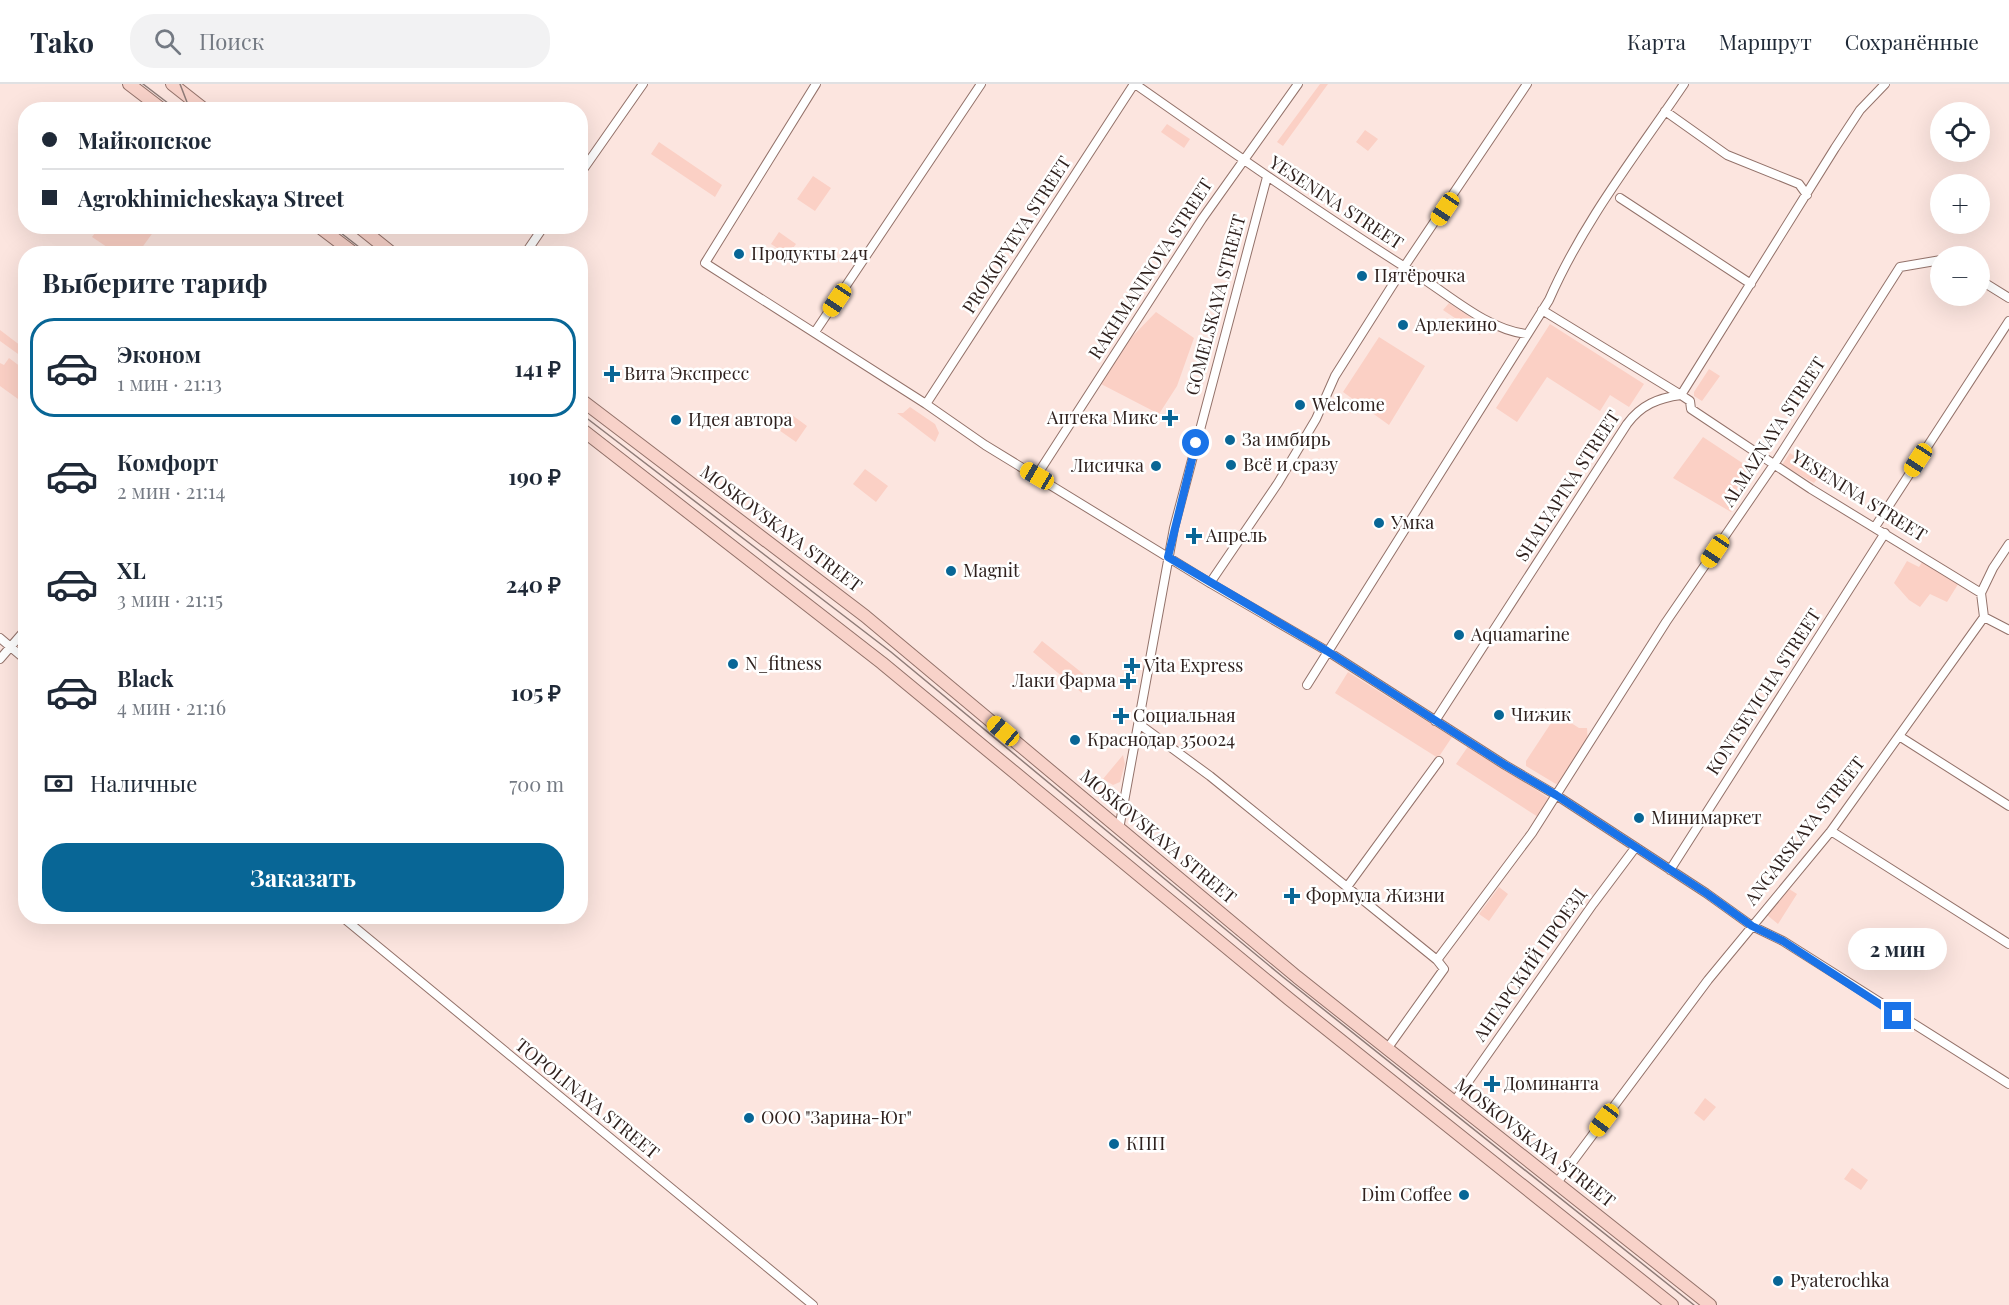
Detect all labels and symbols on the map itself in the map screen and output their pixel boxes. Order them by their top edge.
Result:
street label: YESENINA STREET [1264,149,1408,254]
street label: PROKOFYEVA STREET [956,151,1076,318]
street label: RAKHMANINOVA STREET [1083,173,1218,363]
car [1427,189,1463,229]
street label: GOMELSKAYA STREET [1179,212,1251,398]
place label: Продукты 24ч [751,241,868,265]
marker: Продукты 24ч [732,247,746,261]
place label: Пятёрочка [1374,263,1465,287]
marker: Пятёрочка [1355,269,1369,283]
car [819,280,855,320]
place label: Арлекино [1414,312,1497,336]
marker: Арлекино [1396,318,1410,332]
street label: ALMAZNAYA STREET [1715,352,1830,512]
place label: Вита Экспресс [624,361,749,385]
marker: Вита Экспресс [605,367,619,381]
place label: Welcome [1311,392,1385,416]
marker: Welcome [1293,398,1307,412]
place label: Аптека Микс [1046,405,1158,429]
street label: SHALYAPINA STREET [1509,405,1625,565]
place label: Идея автора [688,407,793,431]
marker: Аптека Микс [1163,411,1177,425]
marker: Идея автора [669,413,683,427]
place label: За имбирь [1242,427,1330,451]
route start [1182,429,1209,456]
marker: За имбирь [1223,433,1237,447]
car [1901,440,1935,480]
street label: YESENINA STREET [1787,443,1932,546]
place label: Всё и сразу [1243,452,1338,476]
place label: Лисичка [1070,453,1144,477]
marker: Всё и сразу [1224,458,1238,472]
street label: MOSKOVSKAYA STREET [696,459,867,597]
car [1017,459,1057,493]
marker: Лисичка [1149,459,1163,473]
place label: Умка [1390,510,1434,534]
marker: Умка [1372,516,1386,530]
place label: Апрель [1205,523,1267,547]
marker: Апрель [1187,529,1201,543]
car [1697,531,1733,571]
place label: Magnit [963,558,1020,582]
marker: Magnit [944,564,958,578]
street label: KONTSEVICHA STREET [1700,604,1826,779]
place label: Aquamarine [1470,622,1570,646]
marker: Aquamarine [1452,628,1466,642]
place label: N_fitness [745,651,822,675]
place label: Vita Express [1143,653,1243,677]
marker: N_fitness [726,657,740,671]
marker: Vita Express [1125,659,1139,673]
place label: Лаки Фарма [1011,668,1116,692]
marker: Лаки Фарма [1121,674,1135,688]
place label: Чижик [1511,702,1571,726]
place label: Социальная [1133,703,1236,727]
marker: Чижик [1492,708,1506,722]
marker: Социальная [1114,709,1128,723]
car [983,713,1023,749]
place label: Краснодар 350024 [1087,727,1235,751]
marker: Краснодар 350024 [1068,733,1082,747]
street label: ANGARSKAYA STREET [1738,751,1870,910]
street label: MOSKOVSKAYA STREET [1075,764,1242,909]
place label: Минимаркет [1651,805,1762,829]
marker: Минимаркет [1632,811,1646,825]
place label: Формула Жизни [1306,883,1445,907]
street label: АНГАРСКИЙ ПРОЕЗД [1467,883,1591,1046]
marker: Формула Жизни [1283,887,1301,905]
callout: 2 мин [1848,929,1948,971]
route end [1884,1002,1911,1029]
street label: TOPOLINAYA STREET [510,1033,665,1164]
place label: Доминанта [1504,1071,1599,1095]
street label: MOSKOVSKAYA STREET [1451,1072,1621,1212]
marker: Доминанта [1485,1077,1499,1091]
car [1586,1100,1622,1140]
place label: ООО "Зарина-Юг" [761,1105,912,1129]
marker: ООО "Зарина-Юг" [742,1111,756,1125]
place label: КПП [1126,1131,1165,1155]
marker: КПП [1107,1137,1121,1151]
place label: Dim Coffee [1361,1182,1452,1206]
marker: Dim Coffee [1457,1188,1471,1202]
place label: Pyaterochka [1790,1268,1890,1292]
marker: Pyaterochka [1771,1274,1785,1288]

